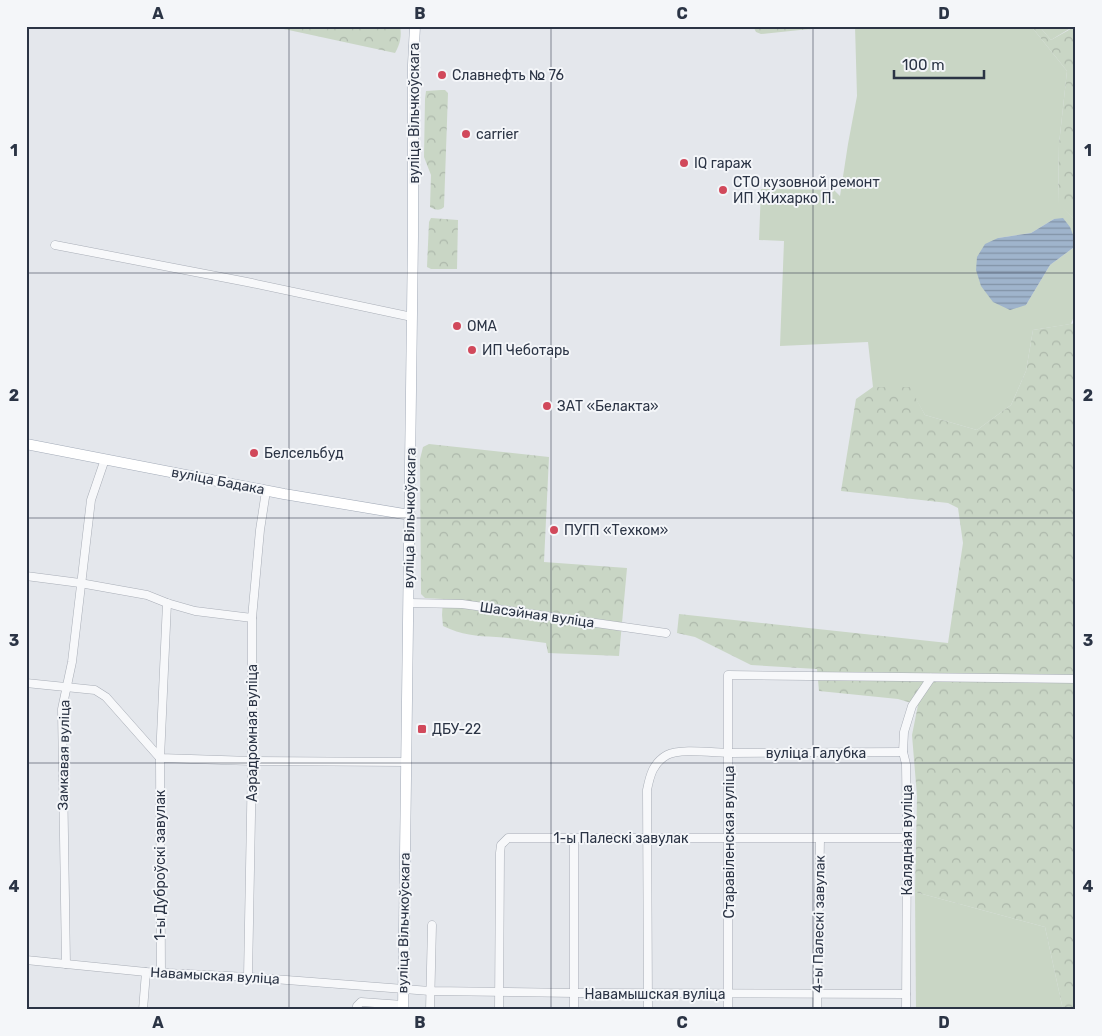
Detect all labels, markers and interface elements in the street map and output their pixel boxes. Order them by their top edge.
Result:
text: A [152,4,164,23]
text: B [414,4,426,23]
text: C [676,4,688,23]
text: D [938,4,950,23]
street label: вуліца Вільчкоўскага [406,42,423,184]
scale bar [894,48,984,80]
text: 100 m [902,56,944,74]
place label: Славнефть № 76 [452,67,564,84]
marker: Славнефть № 76 [436,69,448,81]
place label: carrier [476,126,519,143]
marker: carrier [460,128,472,140]
text: 1 [10,141,18,160]
text: 1 [1084,141,1092,160]
place label: IQ гараж [694,155,752,172]
marker: IQ гараж [678,157,690,169]
place label: СТО кузовной ремонт ИП Жихарко П. [733,174,880,207]
marker: СТО кузовной ремонт ИП Жихарко П. [717,184,729,196]
place label: ОМА [467,318,498,335]
marker: ОМА [451,320,463,332]
place label: ИП Чеботарь [482,342,569,359]
marker: ИП Чеботарь [466,344,478,356]
text: 2 [9,386,19,405]
text: 2 [1083,386,1093,405]
place label: ЗАТ «Белакта» [557,398,659,415]
marker: ЗАТ «Белакта» [541,400,553,412]
place label: Белсельбуд [264,445,344,462]
marker: Белсельбуд [248,447,260,459]
street label: вуліца Вільчкоўскага [400,447,420,589]
street label: вуліца Бадака [170,464,266,498]
place label: ПУГП «Техком» [564,522,668,539]
marker: ПУГП «Техком» [548,524,560,536]
street label: Шасэйная вуліца [479,599,595,631]
text: 3 [9,631,19,650]
text: 3 [1083,631,1093,650]
street label: Аэрадромная вуліца [244,664,261,802]
street label: Замкавая вуліца [55,699,73,811]
place label: ДБУ-22 [432,721,481,738]
marker: ДБУ-22 [416,723,428,735]
street label: вуліца Галубка [766,745,866,762]
street label: Старавіленская вуліца [721,765,738,919]
street label: Калядная вуліца [899,784,916,896]
street label: 1-ы Дуброўскі завулак [152,789,169,940]
street label: 1-ы Палескі завулак [553,830,689,847]
street label: вуліца Вільчкоўскага [394,852,414,994]
street label: 4-ы Палескі завулак [809,854,829,993]
text: 4 [9,877,20,896]
text: 4 [1083,877,1094,896]
street label: Навамыская вуліца [150,964,280,988]
street label: Навамышская вуліца [585,986,725,1003]
text: A [152,1013,164,1032]
text: B [414,1013,426,1032]
text: C [676,1013,688,1032]
text: D [938,1013,950,1032]

